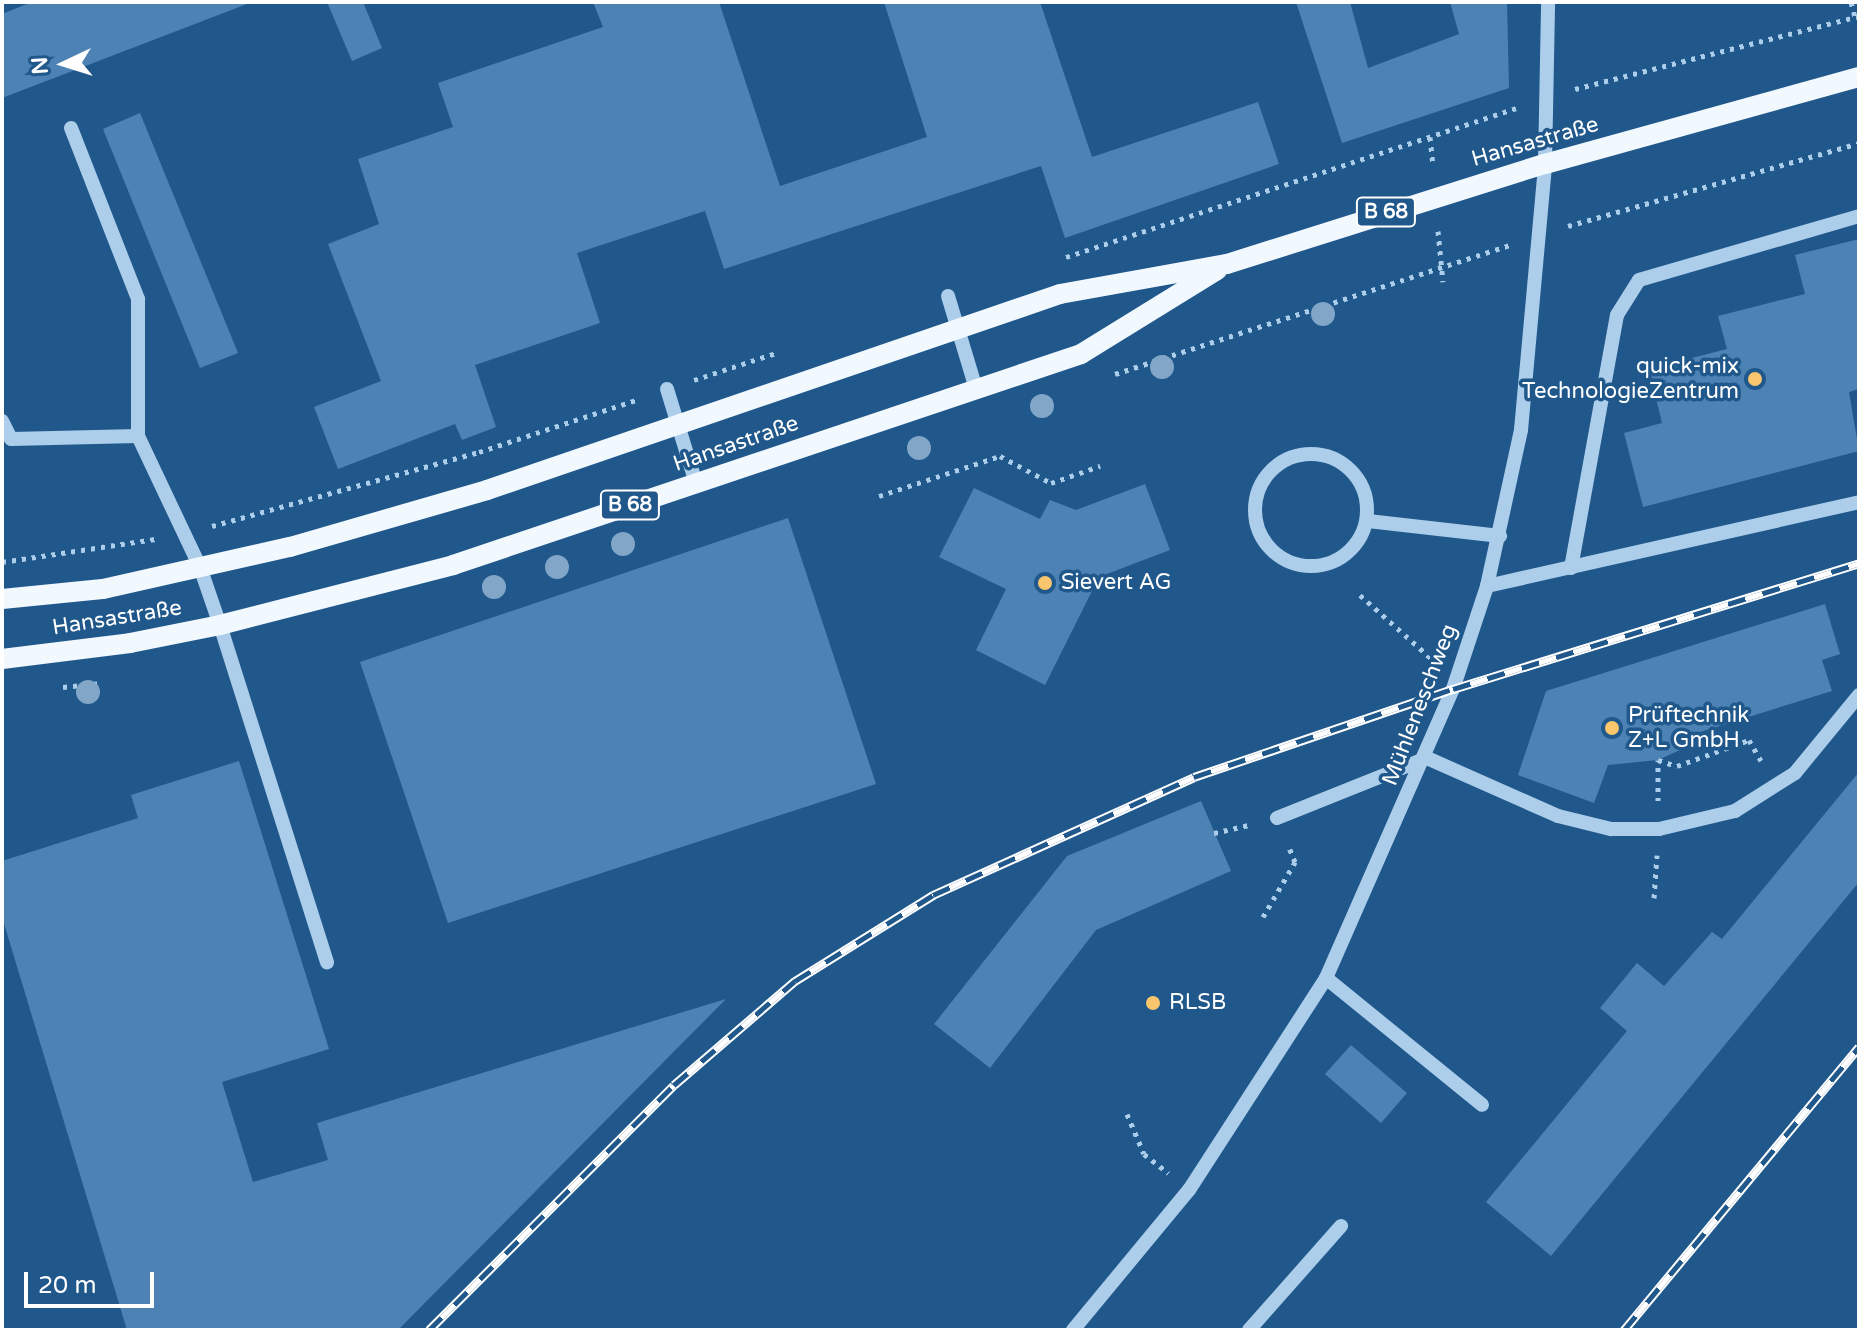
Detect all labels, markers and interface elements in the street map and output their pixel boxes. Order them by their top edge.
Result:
north arrow [24,24,104,104]
text: N [26,56,54,75]
street label: Hansastraße [1468,111,1602,173]
road number: B 68 [1354,196,1418,228]
place label: quick-mix TechnologieZentrum [1522,353,1739,404]
marker: quick-mix TechnologieZentrum [1746,370,1764,388]
street label: Hansastraße [670,410,802,478]
road number: B 68 [598,489,662,521]
place label: Sievert AG [1061,570,1171,596]
marker: Sievert AG [1036,574,1054,592]
street label: Hansastraße [50,595,184,641]
street label: Mühleneschweg [1377,621,1463,789]
place label: Prüftechnik Z+L GmbH [1628,702,1749,754]
marker: Prüftechnik Z+L GmbH [1603,719,1621,737]
place label: RLSB [1169,990,1226,1016]
marker: RLSB [1144,994,1162,1012]
scale bar [28,1256,158,1306]
text: 20 m [38,1271,96,1300]

